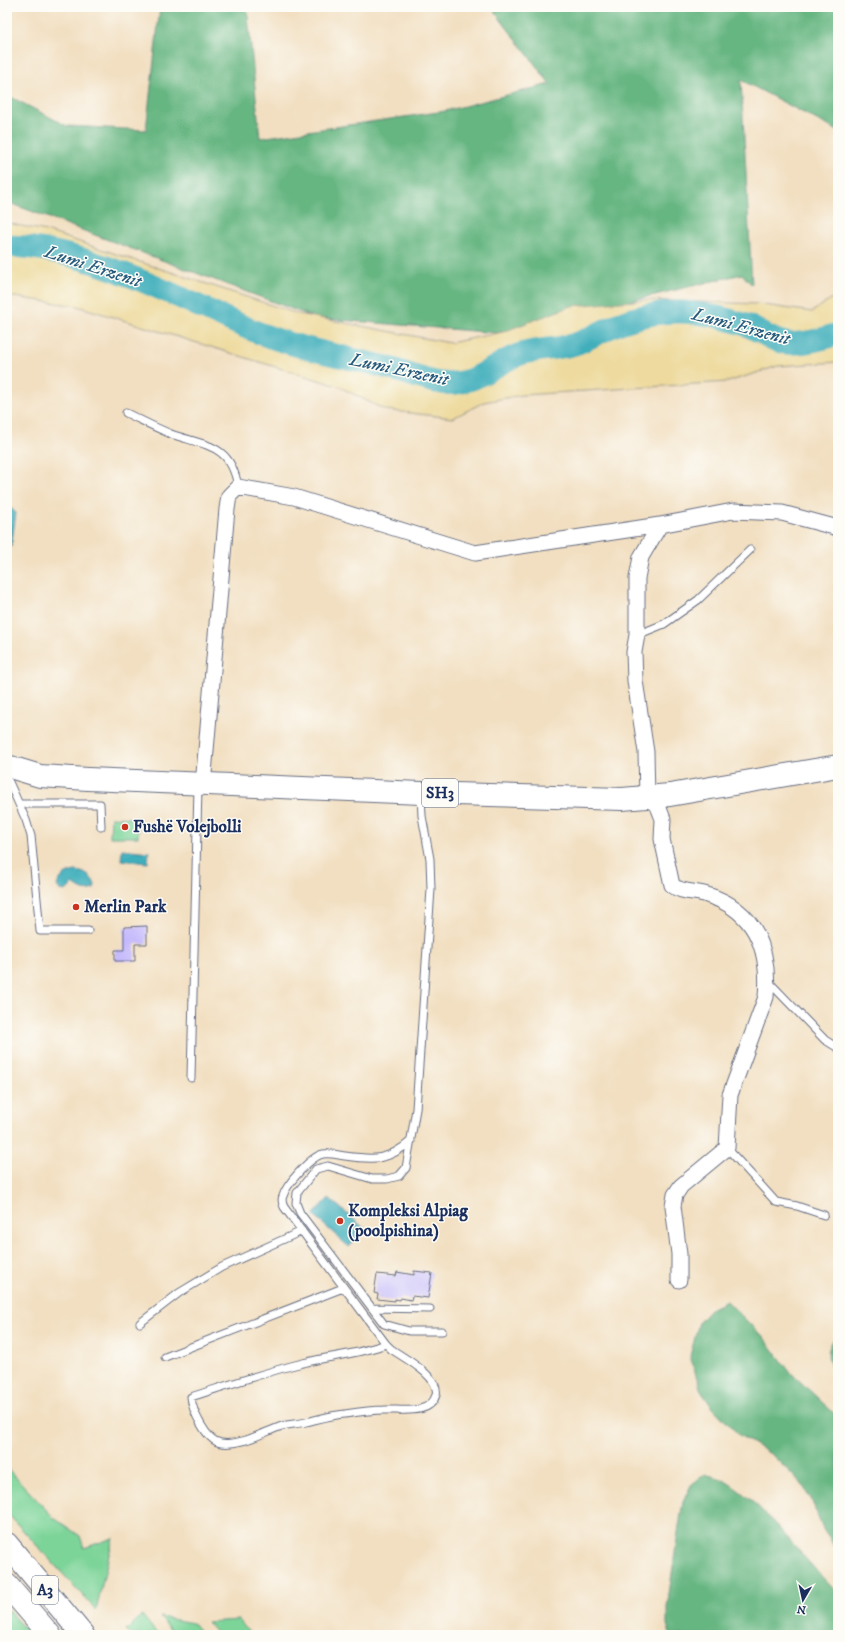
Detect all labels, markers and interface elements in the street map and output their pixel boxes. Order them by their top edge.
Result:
water label: Lumi Erzenit [41,241,145,293]
water label: Lumi Erzenit [689,303,794,351]
water label: Lumi Erzenit [347,349,452,391]
road number: SH3 [422,779,458,807]
place label: Fushë Volejbolli [133,816,242,838]
marker: Fushë Volejbolli [120,822,130,832]
place label: Merlin Park [84,896,167,918]
marker: Merlin Park [71,902,81,912]
place label: Kompleksi Alpiag (poolpishina) [348,1200,469,1242]
marker: Kompleksi Alpiag (poolpishina) [335,1216,345,1226]
road number: A3 [32,1576,58,1604]
north arrow [783,1580,823,1620]
text: N [796,1601,807,1617]

